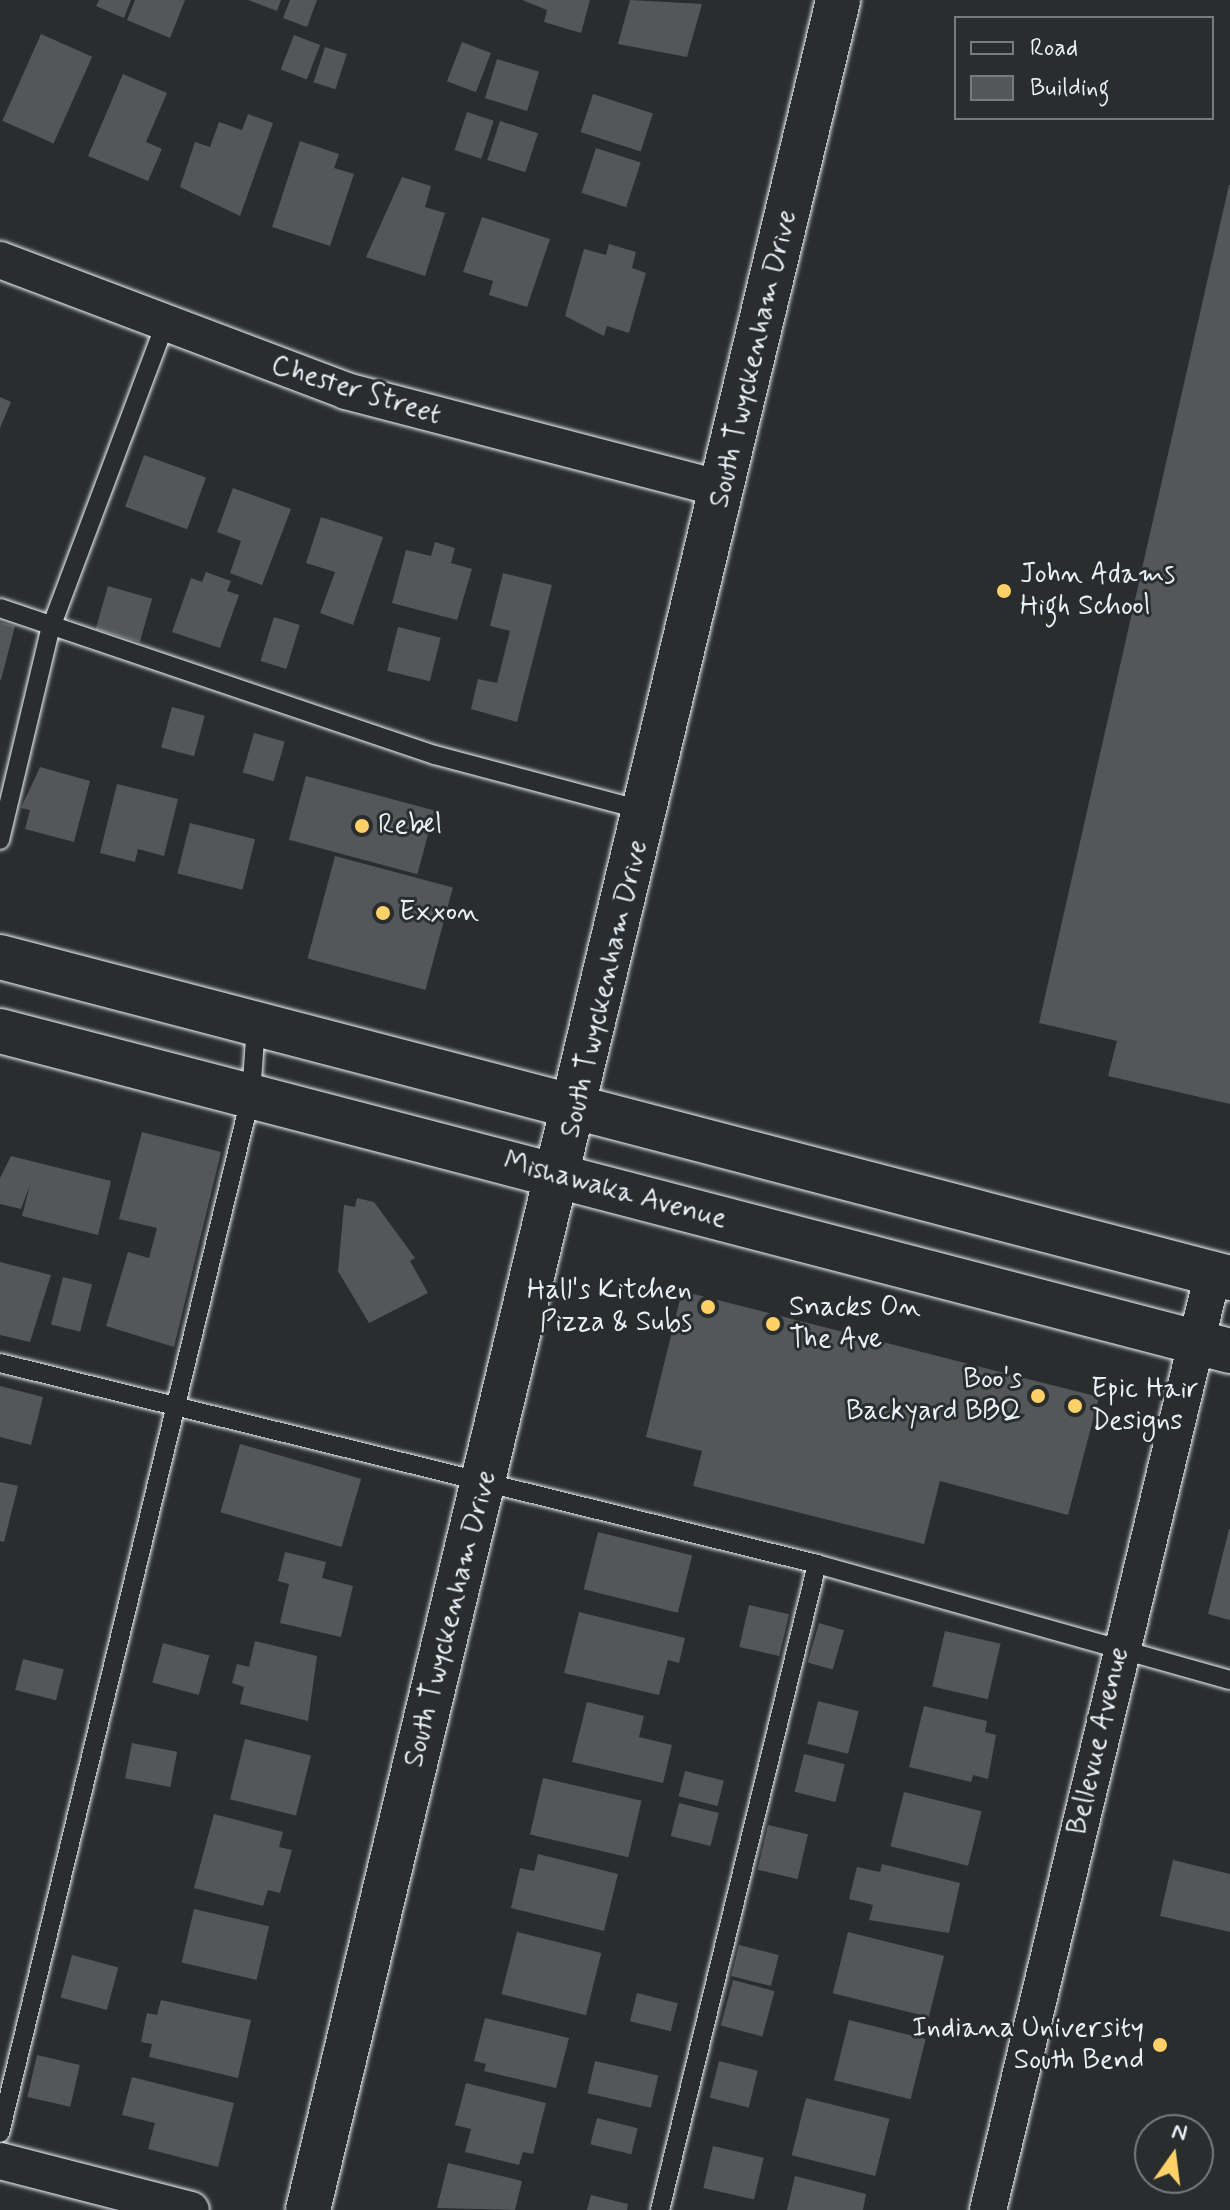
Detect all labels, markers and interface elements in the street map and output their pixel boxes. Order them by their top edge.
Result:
legend [954,16,1214,120]
text: Road [1030,33,1078,64]
text: Building [1030,73,1110,104]
street label: South Twyckenham Drive [704,208,804,510]
street label: Chester Street [265,348,447,434]
place label: John Adams High School [1020,558,1173,624]
marker: John Adams High School [995,582,1013,600]
place label: Rebel [378,809,442,843]
marker: Rebel [353,817,371,835]
street label: South Twyckenham Drive [555,838,655,1140]
place label: Exxon [399,896,479,930]
marker: Exxon [374,904,392,922]
street label: Mishawaka Avenue [500,1145,730,1237]
place label: Hall's Kitchen Pizza & Subs [529,1274,692,1340]
place label: Snacks On The Ave [789,1291,913,1357]
marker: Hall's Kitchen Pizza & Subs [699,1298,717,1316]
marker: Snacks On The Ave [764,1315,782,1333]
place label: Boo's Backyard BBQ [846,1363,1022,1429]
place label: Epic Hair Designs [1091,1373,1197,1439]
marker: Boo's Backyard BBQ [1029,1387,1047,1405]
marker: Epic Hair Designs [1066,1397,1084,1415]
street label: South Twyckenham Drive [398,1468,504,1770]
street label: Bellevue Avenue [1061,1642,1137,1840]
place label: Indiana University South Bend [912,2012,1144,2078]
marker: Indiana University South Bend [1151,2036,1169,2054]
north arrow [1134,2114,1214,2194]
text: N [1169,2117,1190,2148]

